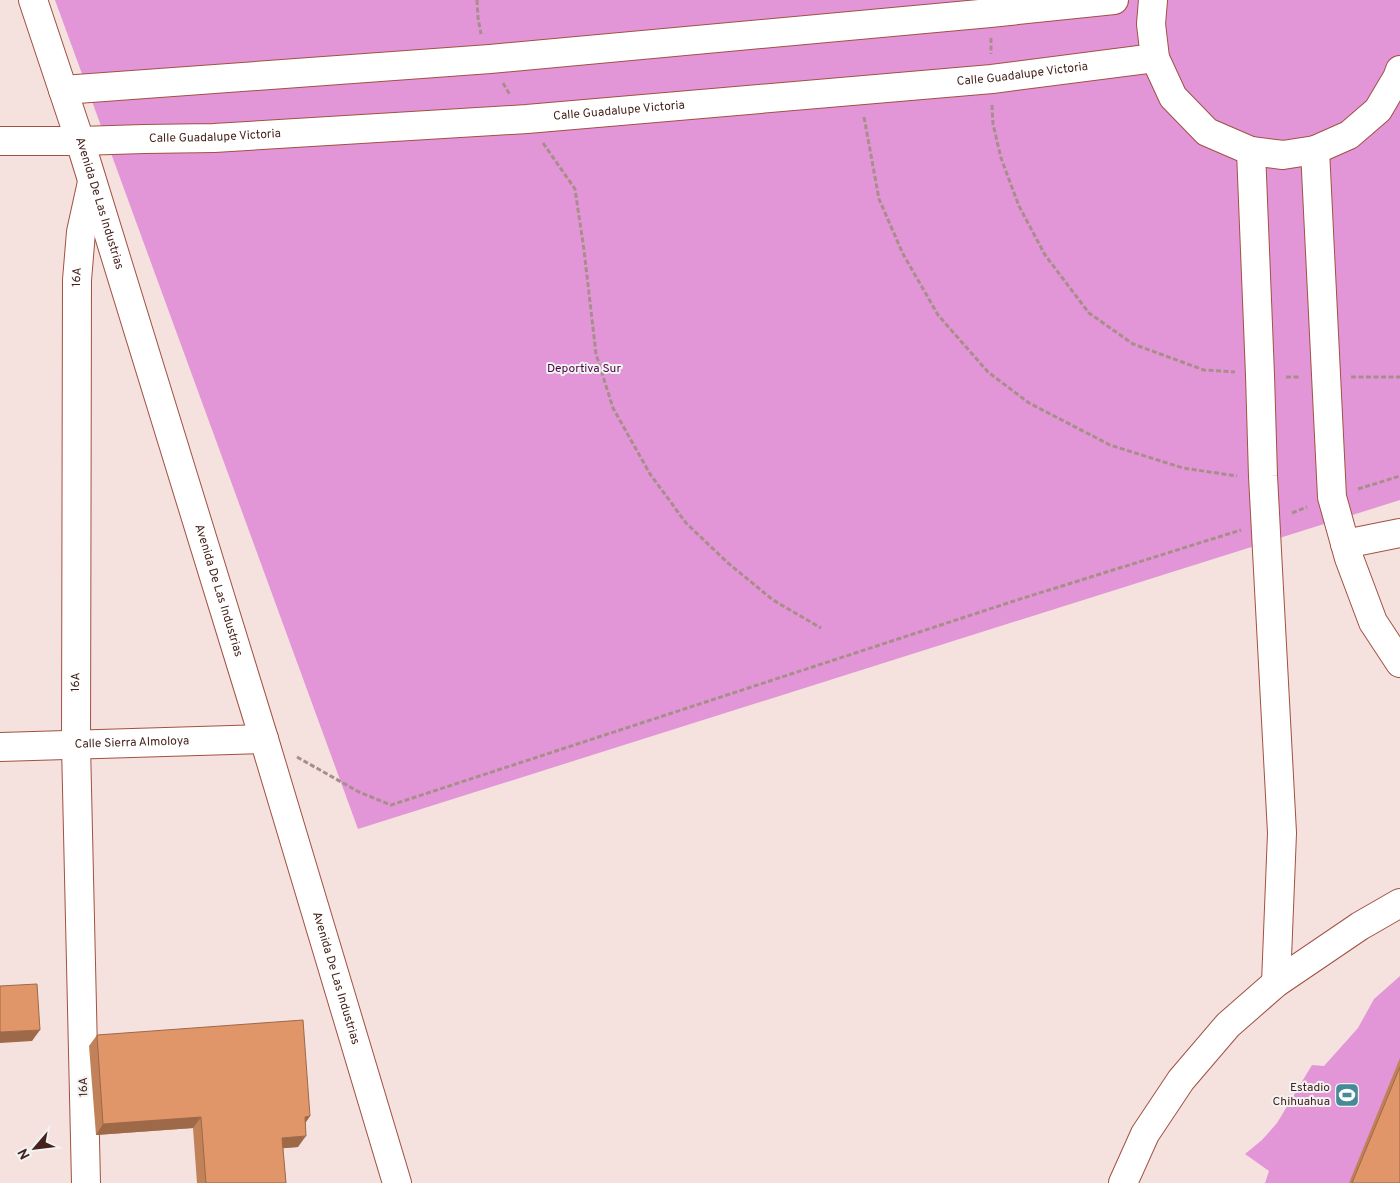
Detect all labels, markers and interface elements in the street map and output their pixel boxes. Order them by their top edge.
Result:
street label: Calle Guadalupe Victoria [956,59,1089,90]
street label: Calle Guadalupe Victoria [553,97,685,125]
street label: Calle Guadalupe Victoria [149,126,281,147]
street label: Avenida De Las Industrias [71,135,127,272]
street label: 16A [69,267,86,287]
park label: Deportiva Sur [547,361,621,377]
street label: Avenida De Las Industrias [190,522,246,659]
street label: 16A [68,672,84,692]
street label: Calle Sierra Almoloya [74,733,190,753]
street label: Avenida De Las Industrias [308,910,363,1047]
street label: 16A [76,1077,92,1097]
place label: Estadio Chihuahua [1273,1080,1330,1110]
sports icon: Estadio Chihuahua [1334,1082,1360,1108]
north arrow [10,1123,60,1173]
text: N [15,1145,35,1162]

